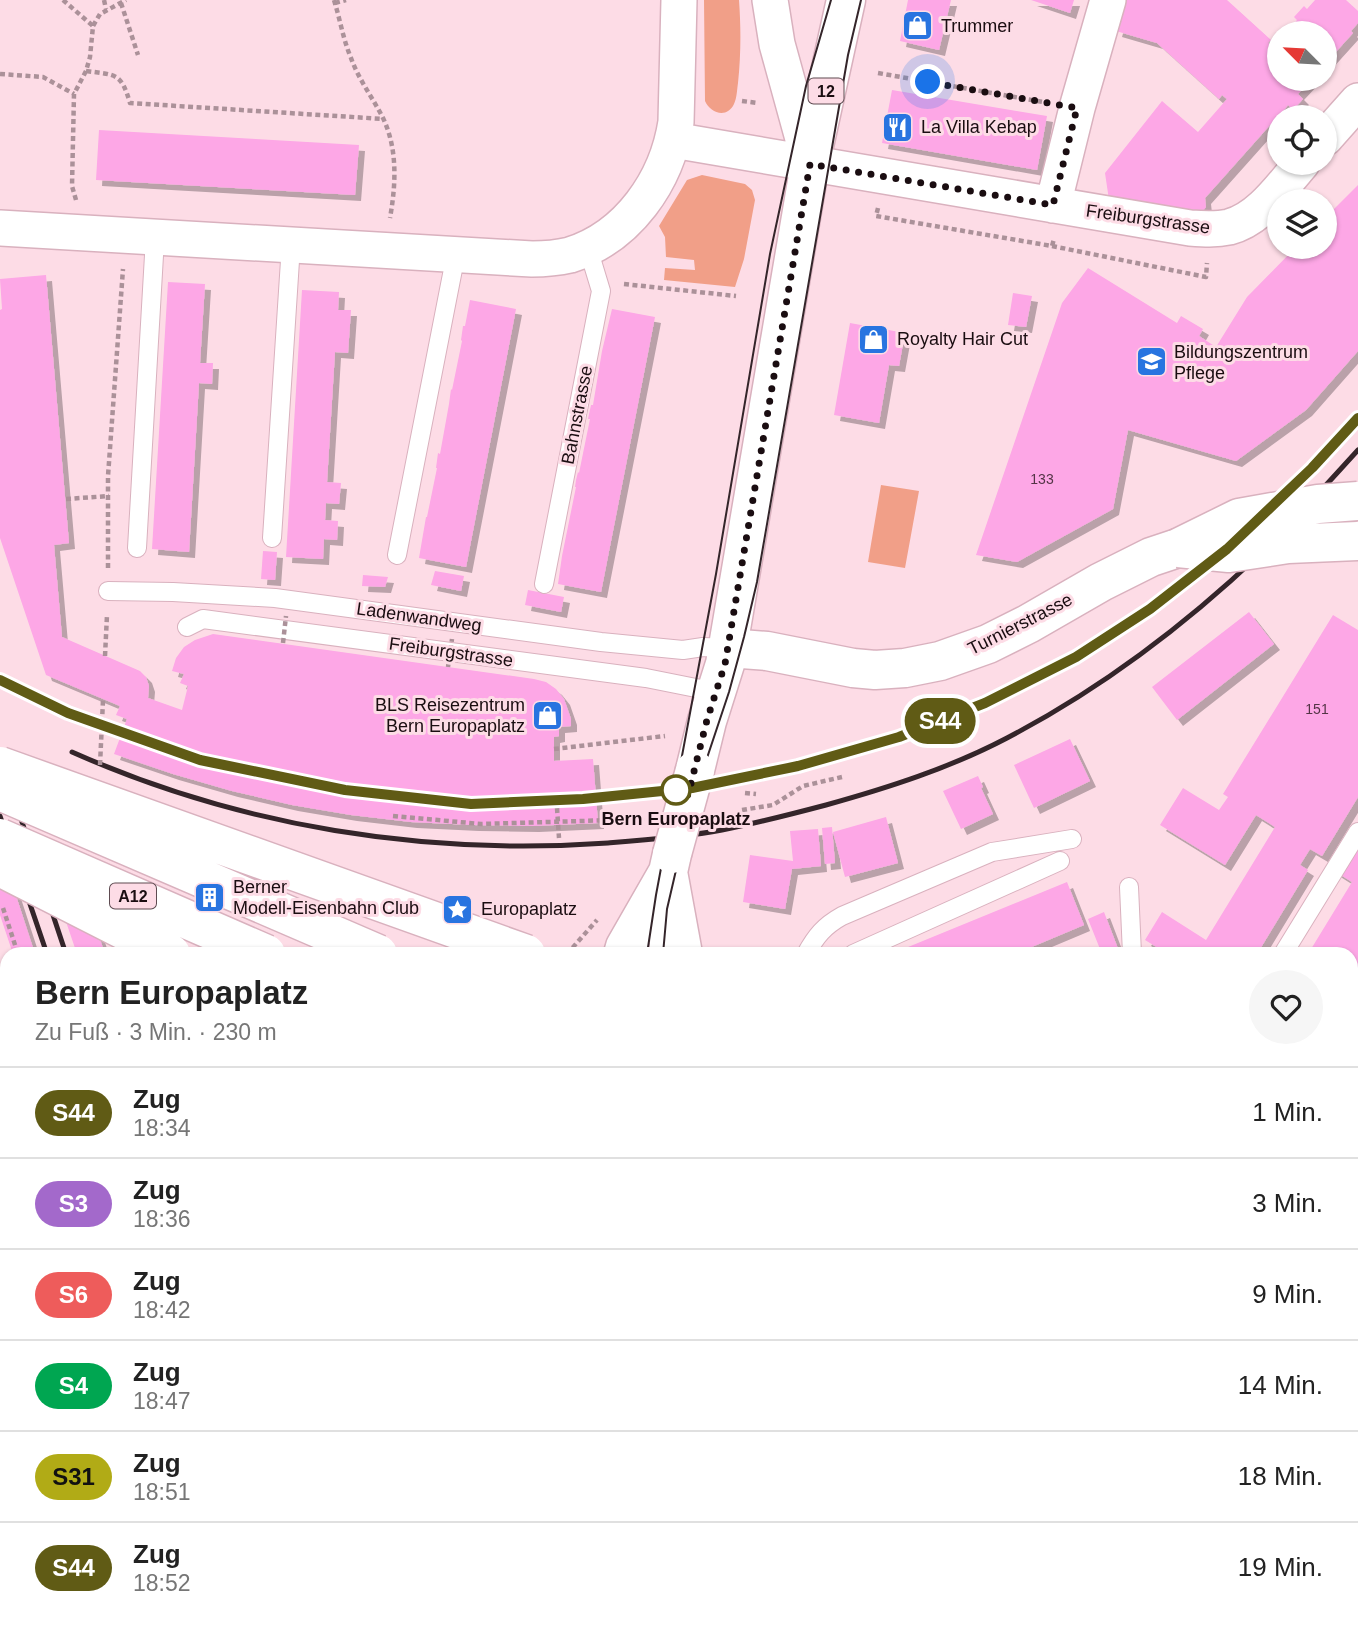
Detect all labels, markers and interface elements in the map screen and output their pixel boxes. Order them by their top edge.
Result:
shop icon: Trummer [901,9,935,43]
place label: Trummer [941,16,1013,36]
north arrow [1267,21,1337,91]
map controls [1267,21,1337,259]
your location [910,64,945,99]
road number: 12 [808,78,844,104]
button: locate [1267,105,1337,175]
restaurant icon: La Villa Kebap [881,110,915,144]
place label: La Villa Kebap [921,117,1037,137]
button: layers [1267,189,1337,259]
street label: Freiburgstrasse [1085,200,1211,238]
shop icon: Royalty Hair Cut [857,322,891,356]
place label: Royalty Hair Cut [897,329,1028,349]
place label: Bildungszentrum Pflege [1174,342,1308,383]
school or university icon: Bildungszentrum Pflege [1134,345,1168,379]
street label: Bahnstrasse [558,364,596,466]
house number: 133 [1030,471,1054,487]
street label: Turnierstrasse [965,589,1075,659]
street label: Ladenwandweg [355,598,483,636]
street label: Freiburgstrasse [388,633,514,671]
place label: BLS Reisezentrum Bern Europaplatz [375,695,525,736]
shop icon: BLS Reisezentrum Bern Europaplatz [531,698,565,732]
line badge: S44 [900,698,980,744]
house number: 151 [1305,701,1329,717]
text: S44 [919,707,961,734]
marker: Bern Europaplatz [661,775,691,805]
place label: Bern Europaplatz [601,809,751,829]
place label: Berner Modell-Eisenbahn Club [233,877,419,918]
building icon: Berner Modell-Eisenbahn Club [193,880,227,914]
road number: A12 [110,884,156,908]
place icon: Europaplatz [441,892,475,926]
place label: Europaplatz [481,899,577,919]
button: heart [1249,970,1323,1044]
text: Bern Europaplatz [35,974,308,1011]
text: Zu Fuß · 3 Min. · 230 m [35,1019,277,1045]
text: Zug [133,1084,181,1114]
text: 1 Min. [1252,1097,1323,1127]
text: S44 [52,1099,95,1126]
text: 18:34 [133,1115,191,1141]
text: Zug [133,1175,181,1205]
text: 3 Min. [1252,1188,1323,1218]
text: S3 [59,1190,88,1217]
text: 18:36 [133,1206,191,1232]
text: Zug [133,1266,181,1296]
text: 9 Min. [1252,1279,1323,1309]
text: S6 [59,1281,88,1308]
text: 18:42 [133,1297,191,1323]
text: Zug [133,1357,181,1387]
text: 14 Min. [1238,1370,1323,1400]
text: S4 [59,1372,88,1399]
text: 18:47 [133,1388,191,1414]
text: Zug [133,1448,181,1478]
text: 18 Min. [1238,1461,1323,1491]
text: S31 [52,1463,95,1490]
text: 18:51 [133,1479,191,1505]
text: Zug [133,1539,181,1569]
text: 19 Min. [1238,1552,1323,1582]
text: S44 [52,1554,95,1581]
text: 18:52 [133,1570,191,1596]

